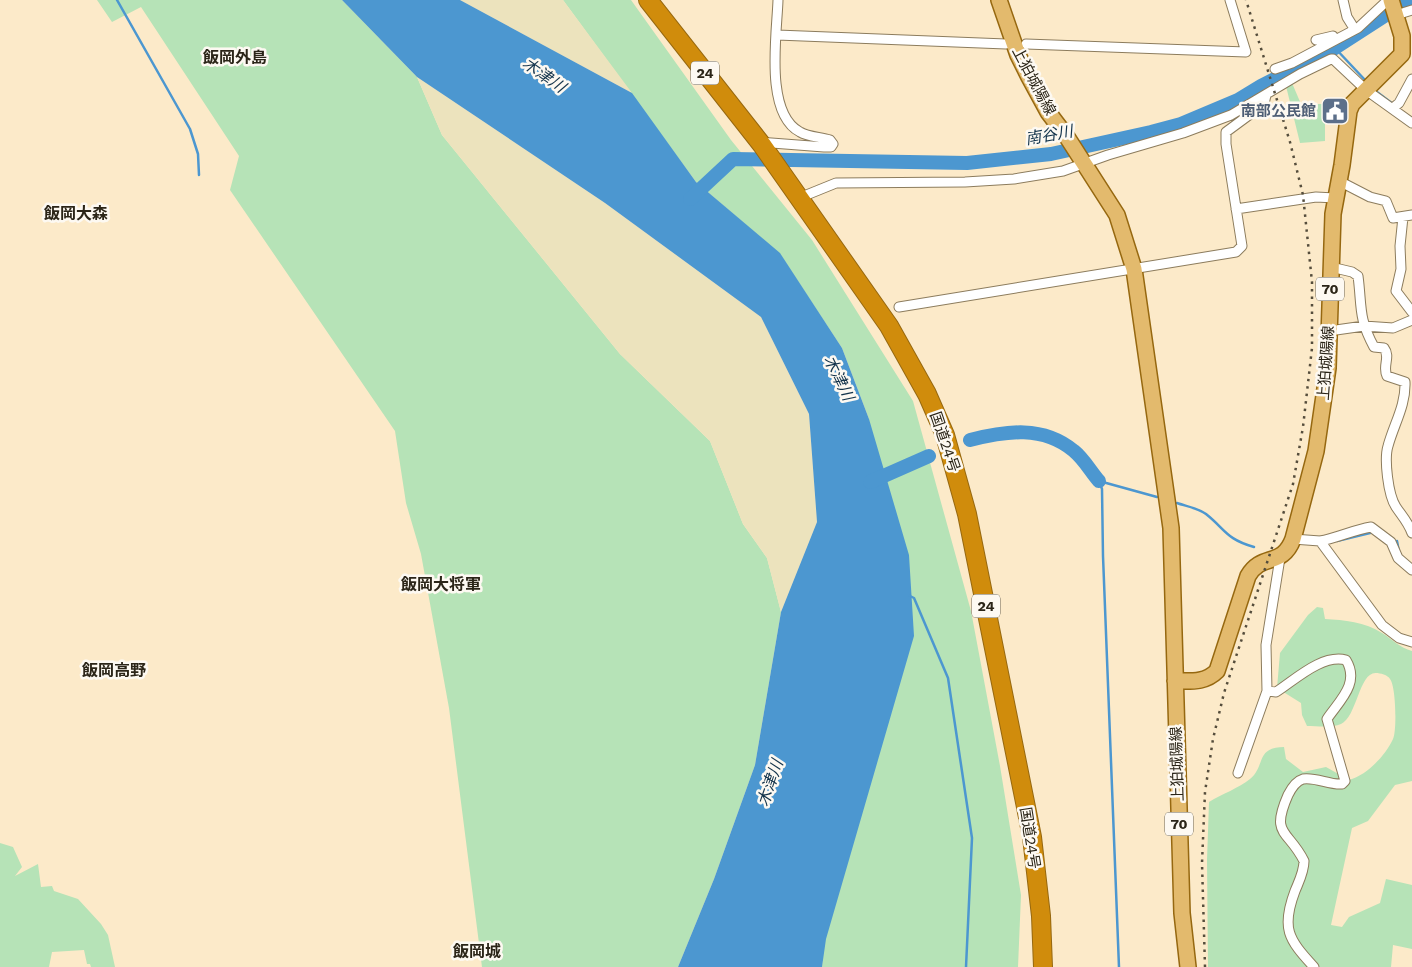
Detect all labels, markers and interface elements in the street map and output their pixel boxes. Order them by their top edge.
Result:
street label: 上狛城陽線 [1008,44,1060,118]
district label: 飯岡外島 [202,48,267,67]
water label: 木津川 [519,53,571,98]
road number: 24 [691,62,719,84]
public building icon: 南部公民館 [1320,96,1350,126]
place label: 南部公民館 [1241,102,1316,120]
water label: 南谷川 [1024,121,1076,149]
district label: 飯岡大森 [43,204,108,223]
road number: 70 [1316,278,1344,300]
street label: 上狛城陽線 [1314,325,1338,401]
water label: 木津川 [820,352,859,406]
street label: 国道24号 [926,410,964,474]
district label: 飯岡大将軍 [400,575,481,594]
road number: 24 [972,594,1000,618]
district label: 飯岡高野 [81,661,146,680]
street label: 上狛城陽線 [1167,726,1187,802]
water label: 木津川 [753,755,787,809]
street label: 国道24号 [1016,806,1044,870]
road number: 70 [1165,812,1193,836]
district label: 飯岡城 [452,942,501,961]

